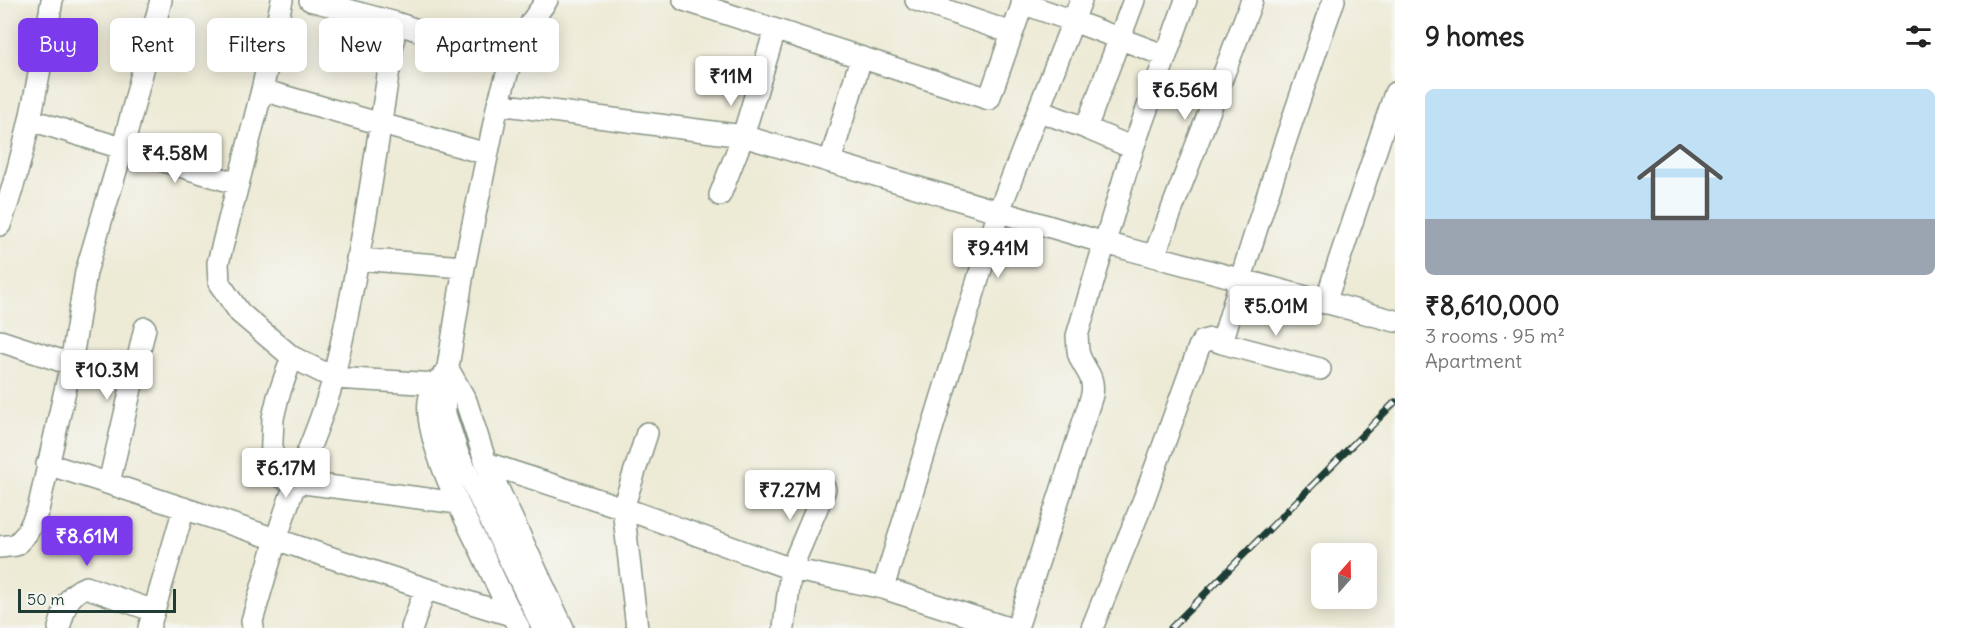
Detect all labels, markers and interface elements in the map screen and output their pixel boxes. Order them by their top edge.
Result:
chip: Buy [18,18,98,72]
chip: Rent [110,18,195,72]
chip: Filters [207,18,307,72]
chip: New [319,18,403,72]
chip: Apartment [415,18,559,72]
text: 9 homes [1425,20,1524,53]
icon: filters [1902,20,1935,53]
pin: ₹11M [695,56,767,107]
text: ₹11M [709,63,753,88]
pin: ₹6.56M [1136,70,1234,121]
text: ₹6.56M [1152,77,1218,102]
icon: home [1626,128,1734,236]
pin: ₹4.58M [126,133,224,184]
text: ₹4.58M [142,140,208,165]
pin: ₹9.41M [949,228,1047,279]
text: ₹9.41M [967,235,1029,260]
pin: ₹5.01M [1227,286,1325,337]
text: ₹8,610,000 [1425,289,1560,322]
text: ₹5.01M [1244,293,1308,318]
text: 3 rooms · 95 m² [1425,323,1565,348]
text: Apartment [1425,348,1522,373]
pin: ₹10.3M [58,350,156,401]
text: ₹10.3M [75,357,139,382]
pin: ₹6.17M [237,448,335,499]
text: ₹6.17M [256,455,316,480]
pin: ₹7.27M [741,470,839,521]
text: ₹7.27M [759,477,821,502]
pin: ₹8.61M [38,516,136,567]
text: ₹8.61M [56,523,118,548]
north arrow [1311,543,1377,609]
map controls [1311,543,1377,609]
scale bar [18,586,176,614]
text: 50 m [27,589,65,609]

